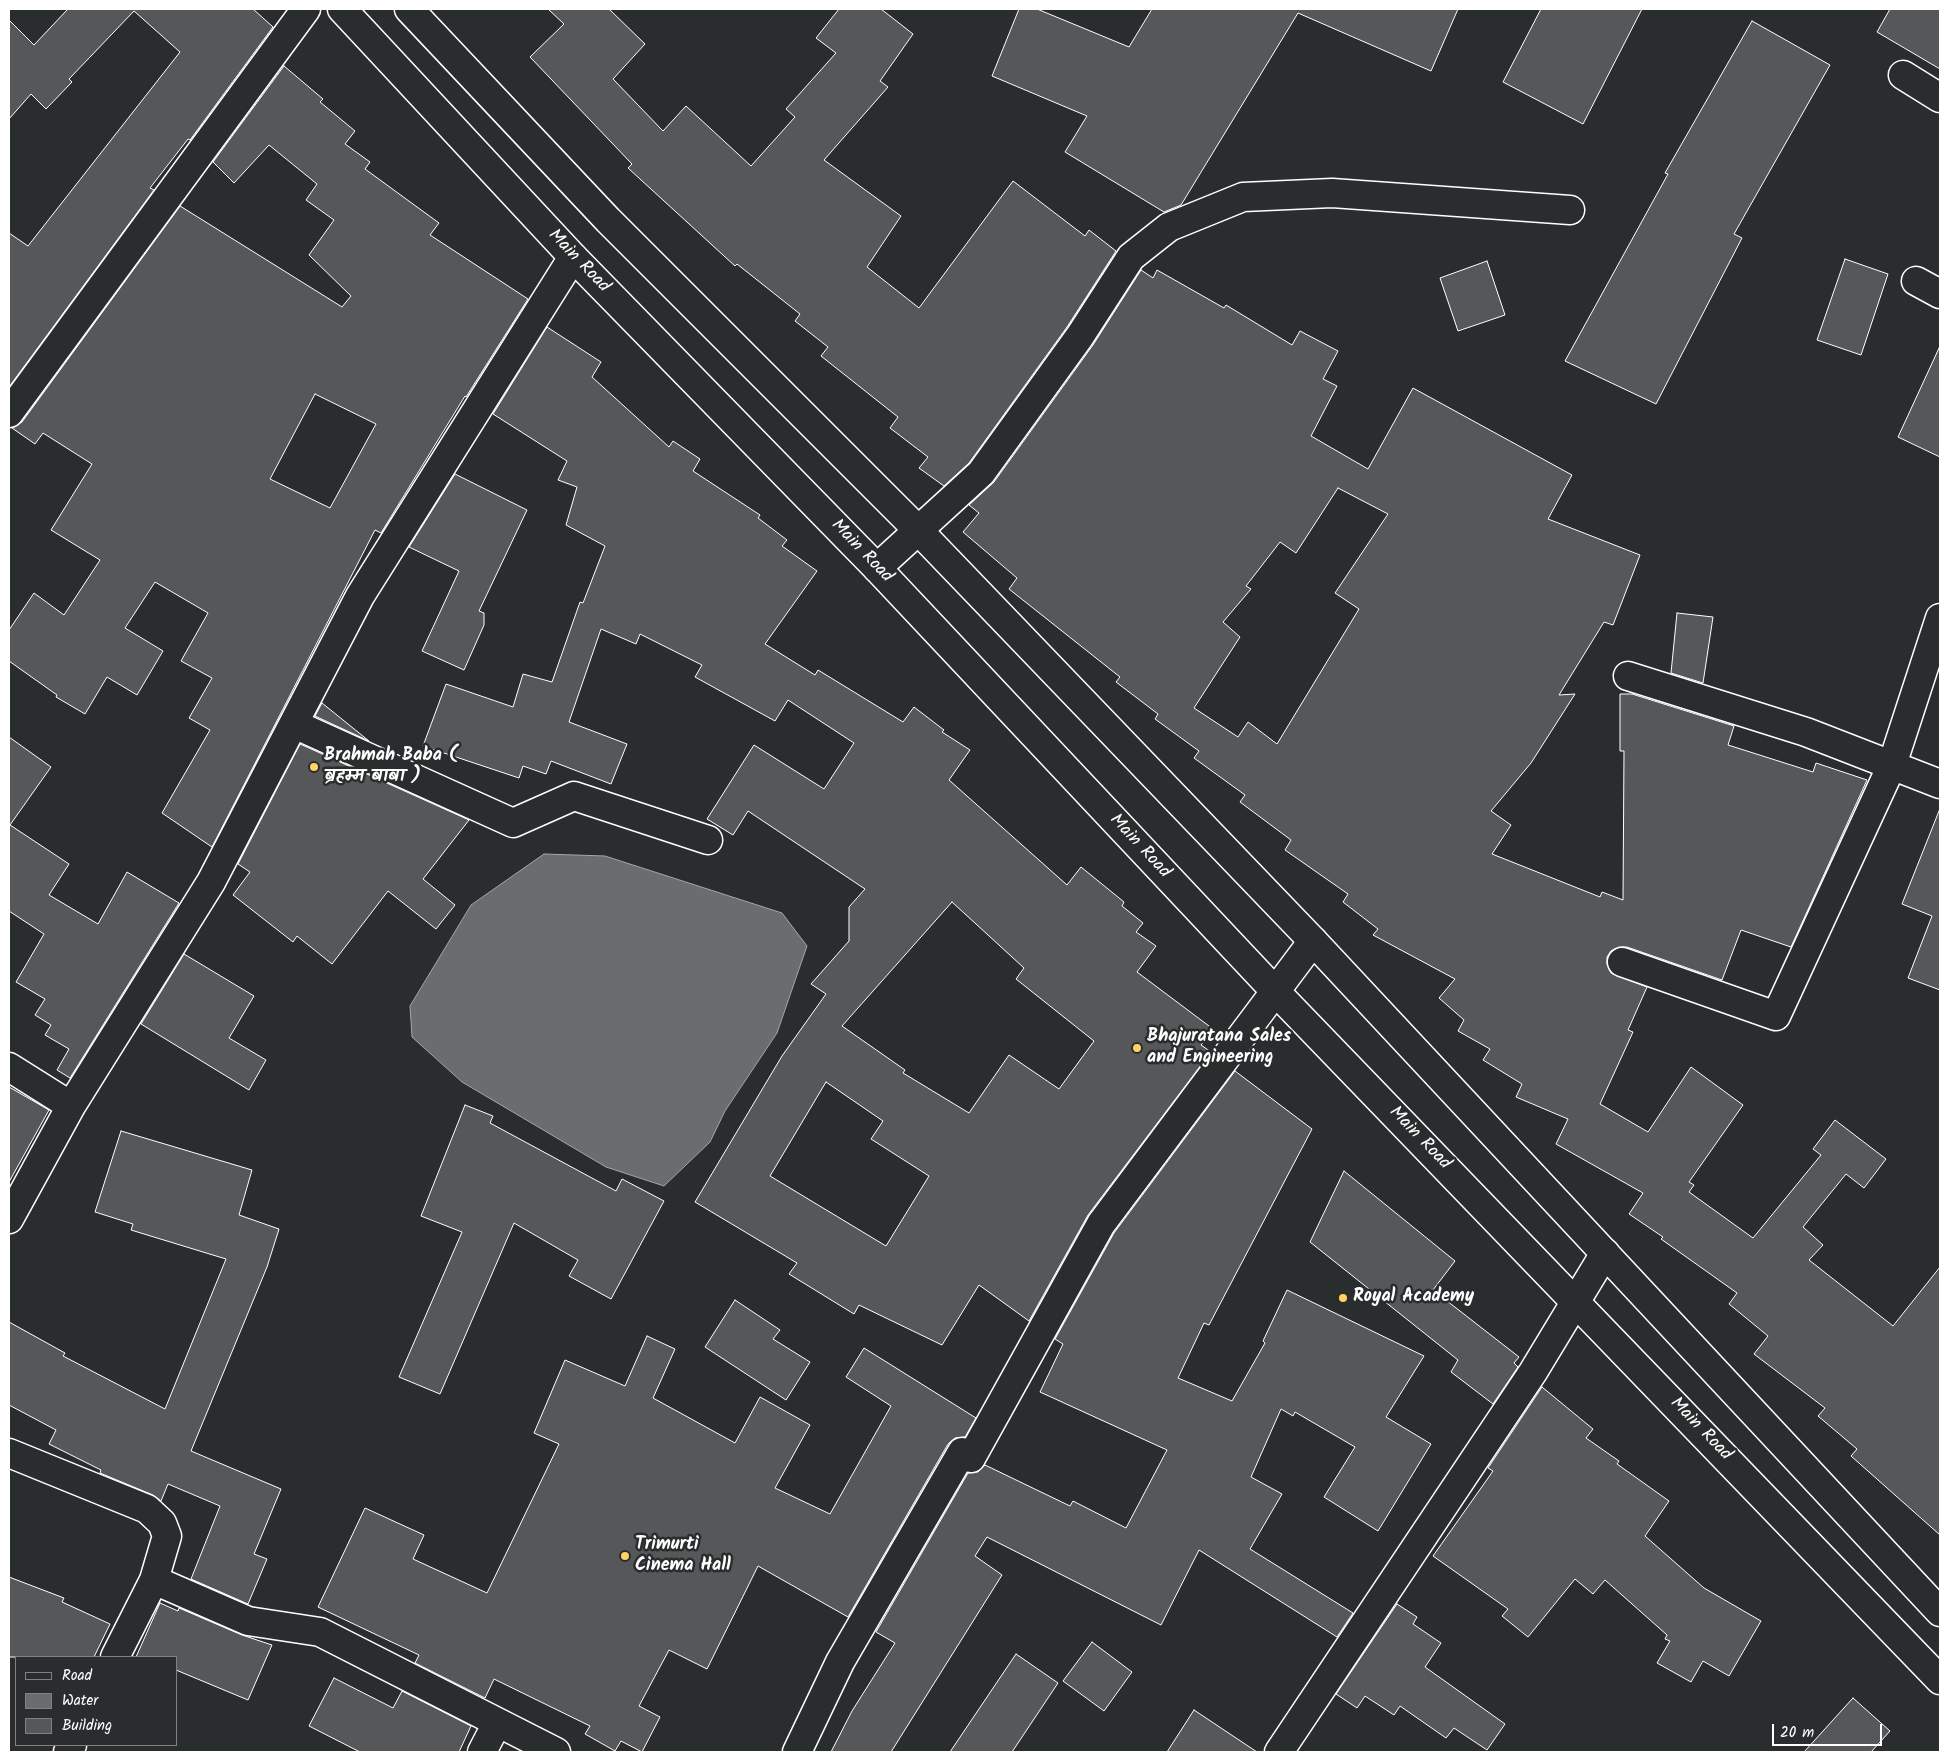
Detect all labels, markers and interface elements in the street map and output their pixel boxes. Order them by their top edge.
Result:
street label: Main Road [543,226,613,298]
street label: Main Road [826,516,896,588]
place label: Brahmah Baba ( ब्रहम्म बाबा ) [324,746,457,789]
marker: Brahmah Baba ( ब्रहम्म बाबा ) [308,761,320,773]
street label: Main Road [1104,810,1174,884]
place label: Bhajuratana Sales and Engineering [1147,1027,1291,1070]
marker: Bhajuratana Sales and Engineering [1131,1042,1143,1054]
street label: Main Road [1384,1103,1454,1175]
place label: Royal Academy [1353,1287,1474,1309]
marker: Royal Academy [1337,1292,1349,1304]
street label: Main Road [1665,1394,1735,1466]
place label: Trimurti Cinema Hall [635,1535,731,1578]
marker: Trimurti Cinema Hall [619,1550,631,1562]
legend [15,1656,178,1746]
text: Road [62,1664,92,1688]
text: Water [62,1689,98,1713]
text: Building [62,1714,112,1738]
scale bar [1774,1714,1884,1746]
text: 20 m [1780,1721,1814,1745]

